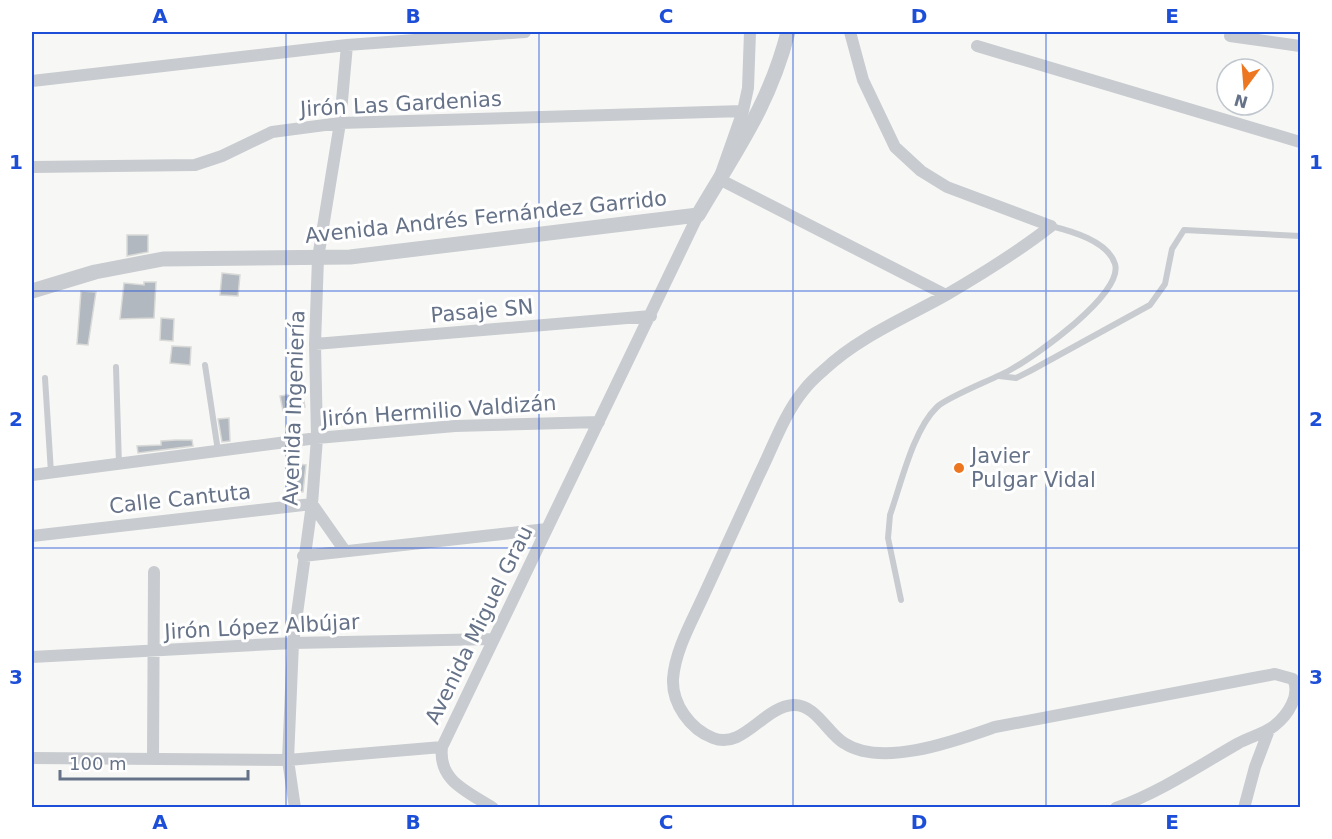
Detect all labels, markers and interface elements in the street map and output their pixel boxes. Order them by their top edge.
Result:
text: A [152,4,168,28]
text: B [405,4,421,28]
text: C [659,4,673,28]
text: D [911,4,927,28]
text: E [1165,4,1179,28]
north arrow [1215,57,1275,117]
street label: Jirón Las Gardenias [298,87,502,121]
text: N [1232,90,1250,112]
text: 1 [9,150,23,174]
text: 1 [1309,150,1323,174]
street label: Avenida Andrés Fernández Garrido [304,186,668,248]
street label: Pasaje SN [430,295,534,327]
street label: Avenida Ingeniería [279,310,309,506]
street label: Jirón Hermilio Valdizán [319,391,557,431]
text: 2 [9,407,23,431]
text: 2 [1309,407,1323,431]
place label: Javier Pulgar Vidal [969,444,1096,492]
marker: Javier Pulgar Vidal [952,461,966,475]
street label: Calle Cantuta [108,480,252,518]
street label: Avenida Miguel Grau [421,522,537,728]
street label: Jirón López Albújar [162,610,361,644]
text: 3 [9,665,23,689]
text: 3 [1309,665,1323,689]
scale bar [60,743,248,781]
text: 100 m [69,753,127,774]
text: A [152,810,168,834]
text: B [405,810,421,834]
text: C [659,810,673,834]
text: D [911,810,927,834]
text: E [1165,810,1179,834]

